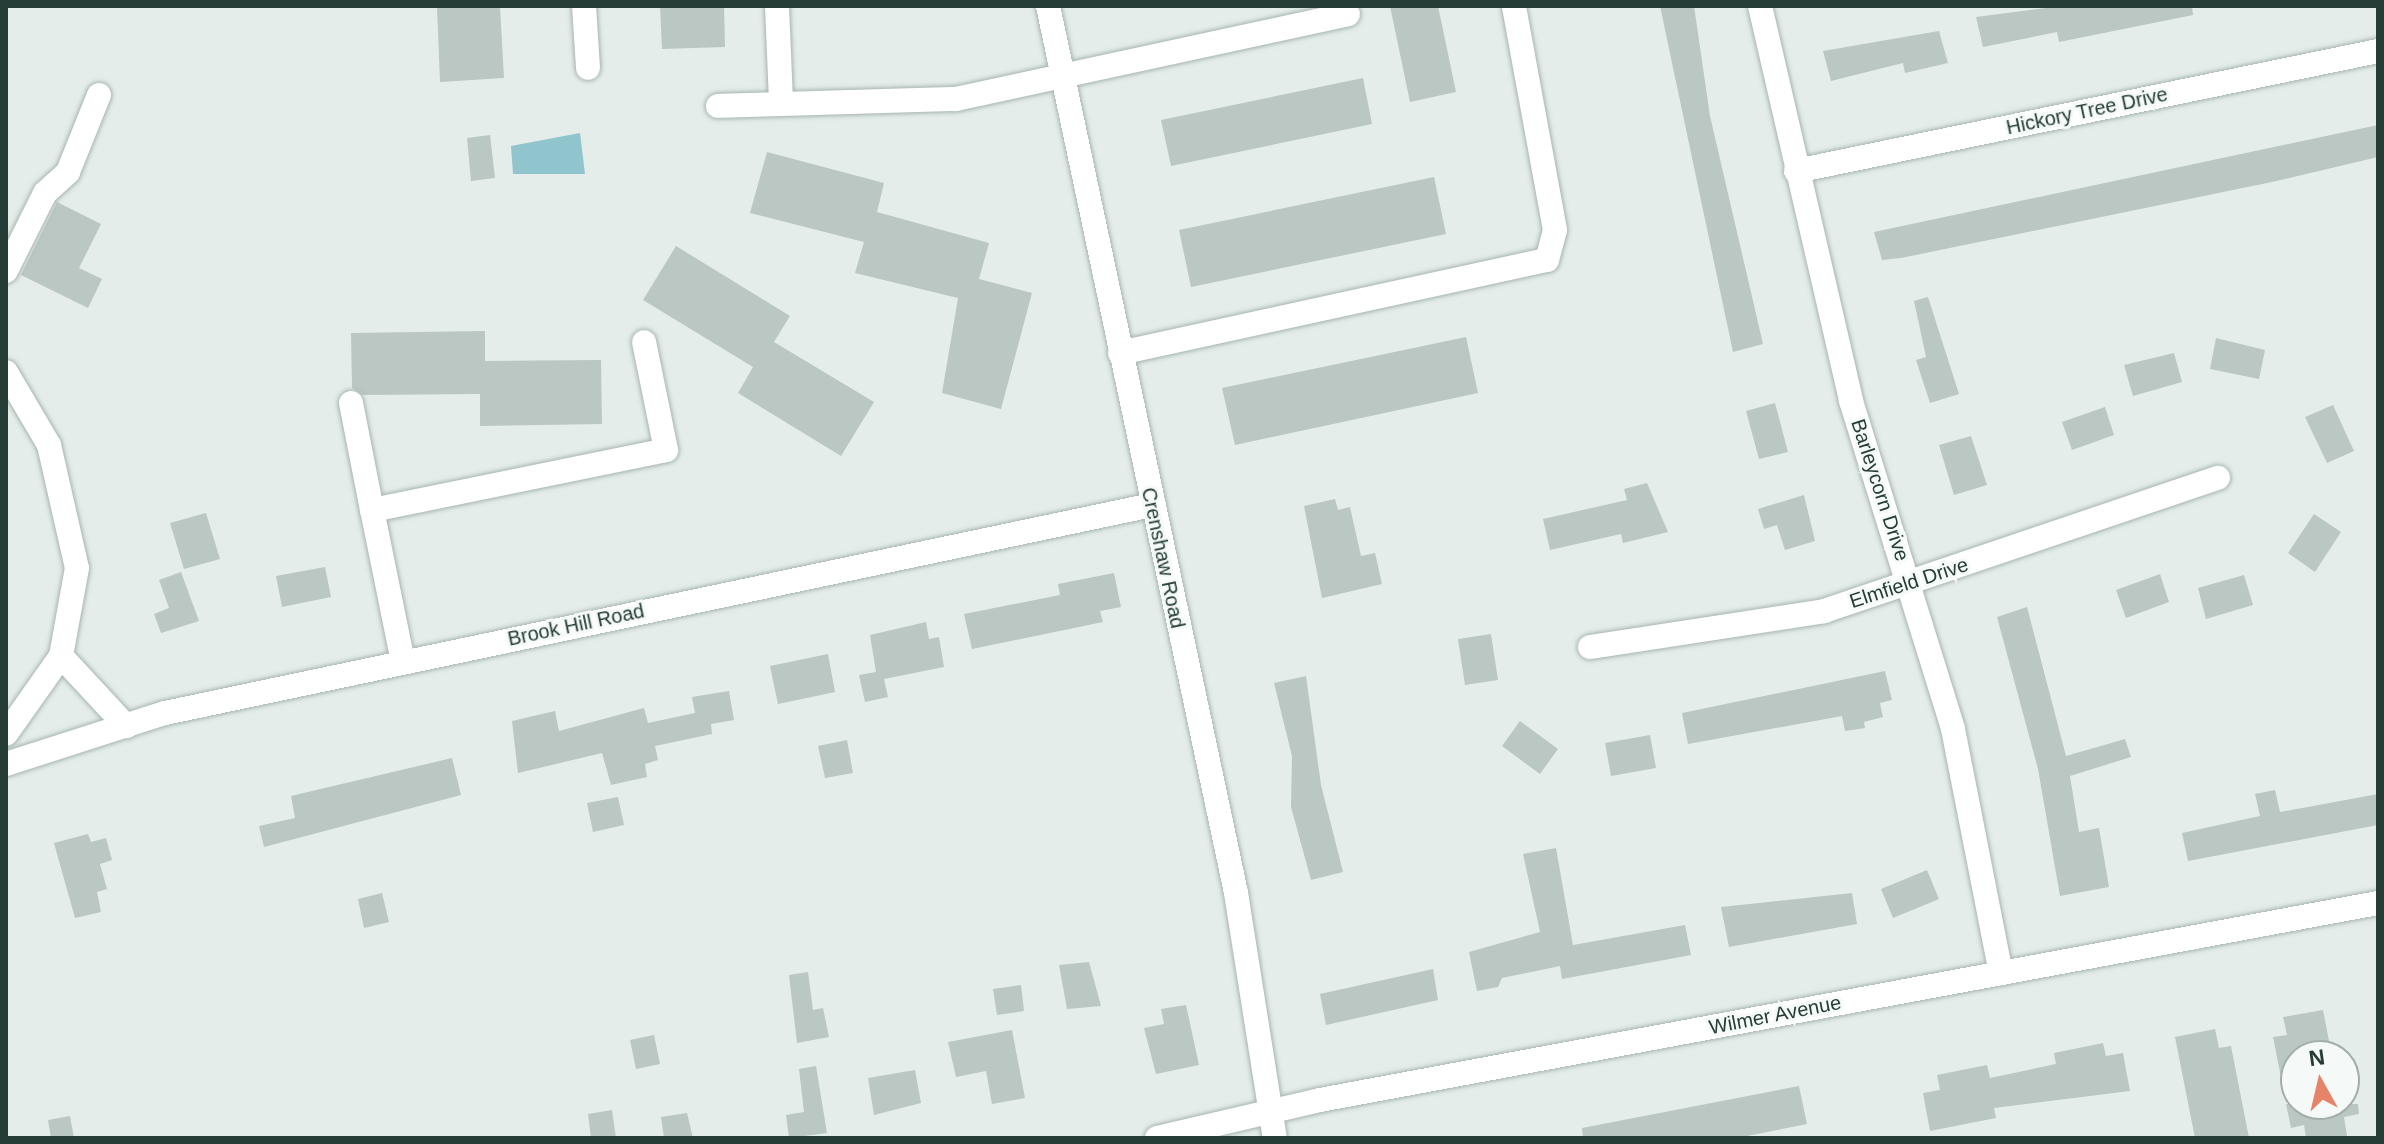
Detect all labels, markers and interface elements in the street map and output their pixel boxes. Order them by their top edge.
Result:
street label: Hickory Tree Drive [2004,82,2170,140]
street label: Barleycorn Drive [1846,416,1914,564]
street label: Crenshaw Road [1136,485,1190,631]
street label: Elmfield Drive [1847,553,1971,613]
street label: Brook Hill Road [506,599,646,651]
street label: Wilmer Avenue [1706,990,1844,1040]
north arrow [2280,1040,2360,1120]
text: N [2307,1044,2326,1071]

